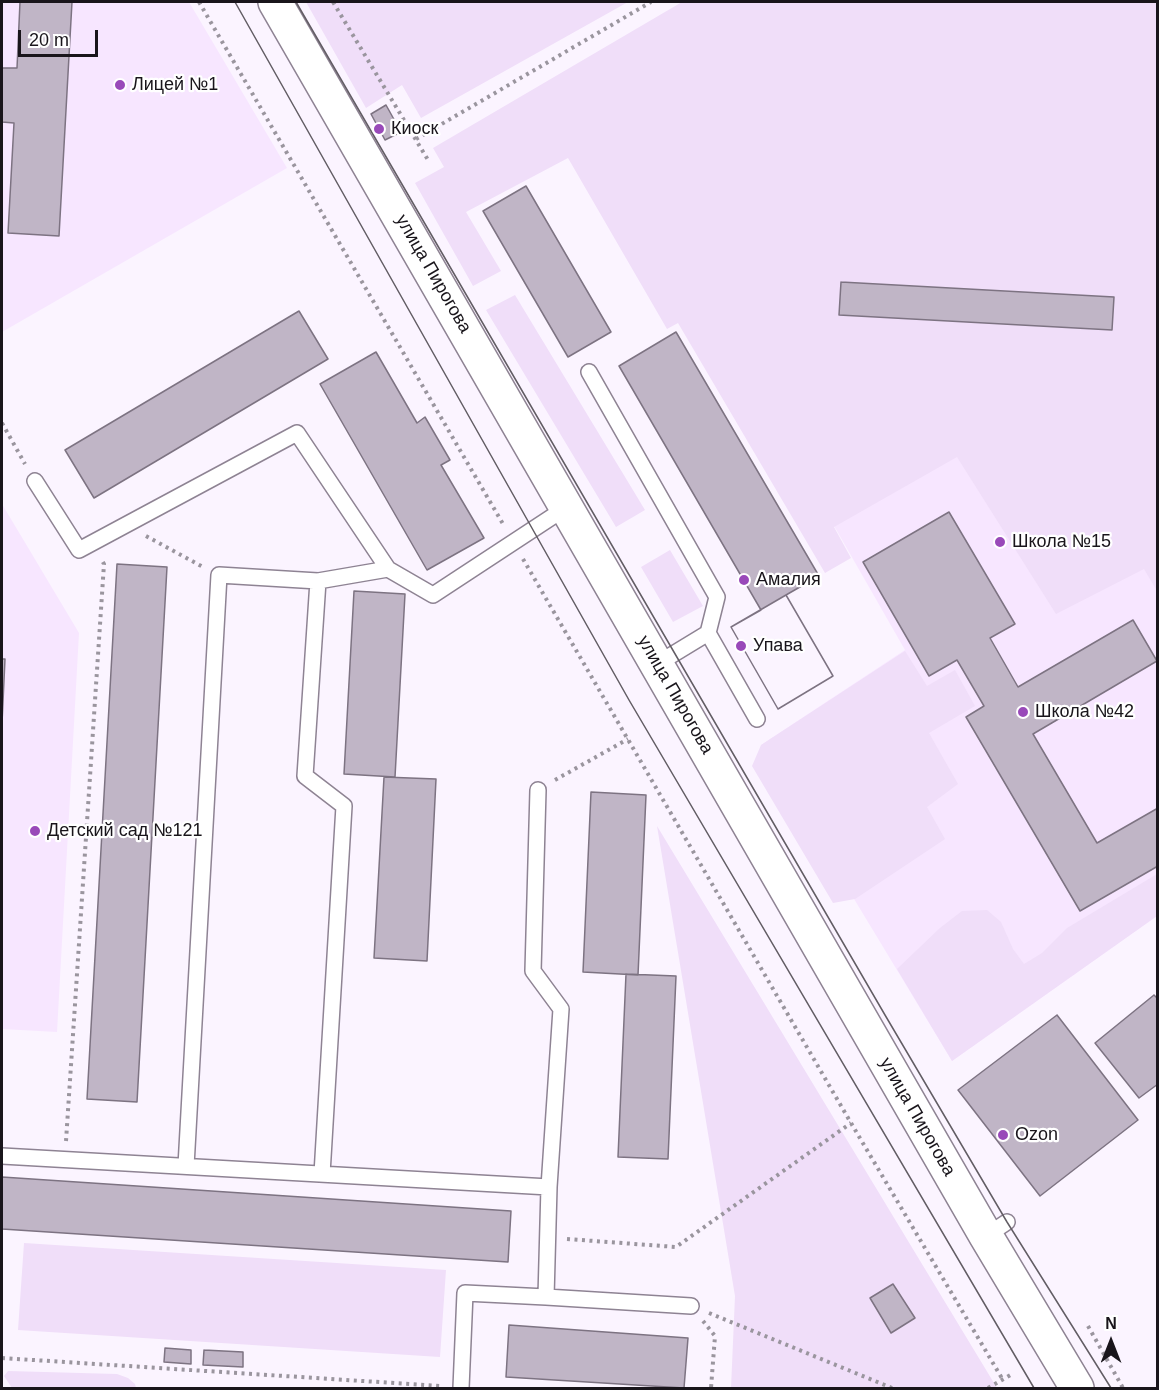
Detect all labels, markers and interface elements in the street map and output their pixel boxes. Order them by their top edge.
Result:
scale bar [21,18,100,56]
text: 20 m [29,30,69,50]
place label: Лицей №1 [132,74,218,96]
marker: Лицей №1 [113,78,127,92]
place label: Киоск [391,118,438,140]
marker: Киоск [372,122,386,136]
street label: улица Пирогова [390,211,476,337]
place label: Школа №15 [1012,531,1111,553]
marker: Школа №15 [993,535,1007,549]
place label: Амалия [756,569,821,591]
marker: Амалия [737,573,751,587]
street label: улица Пирогова [632,632,718,758]
place label: Упава [753,635,803,657]
marker: Упава [734,639,748,653]
place label: Школа №42 [1035,701,1134,723]
marker: Школа №42 [1016,705,1030,719]
place label: Детский сад №121 [47,820,202,842]
marker: Детский сад №121 [28,824,42,838]
street label: улица Пирогова [874,1054,960,1180]
place label: Ozon [1015,1124,1058,1146]
marker: Ozon [996,1128,1010,1142]
north arrow [1081,1312,1141,1372]
text: N [1105,1315,1117,1332]

